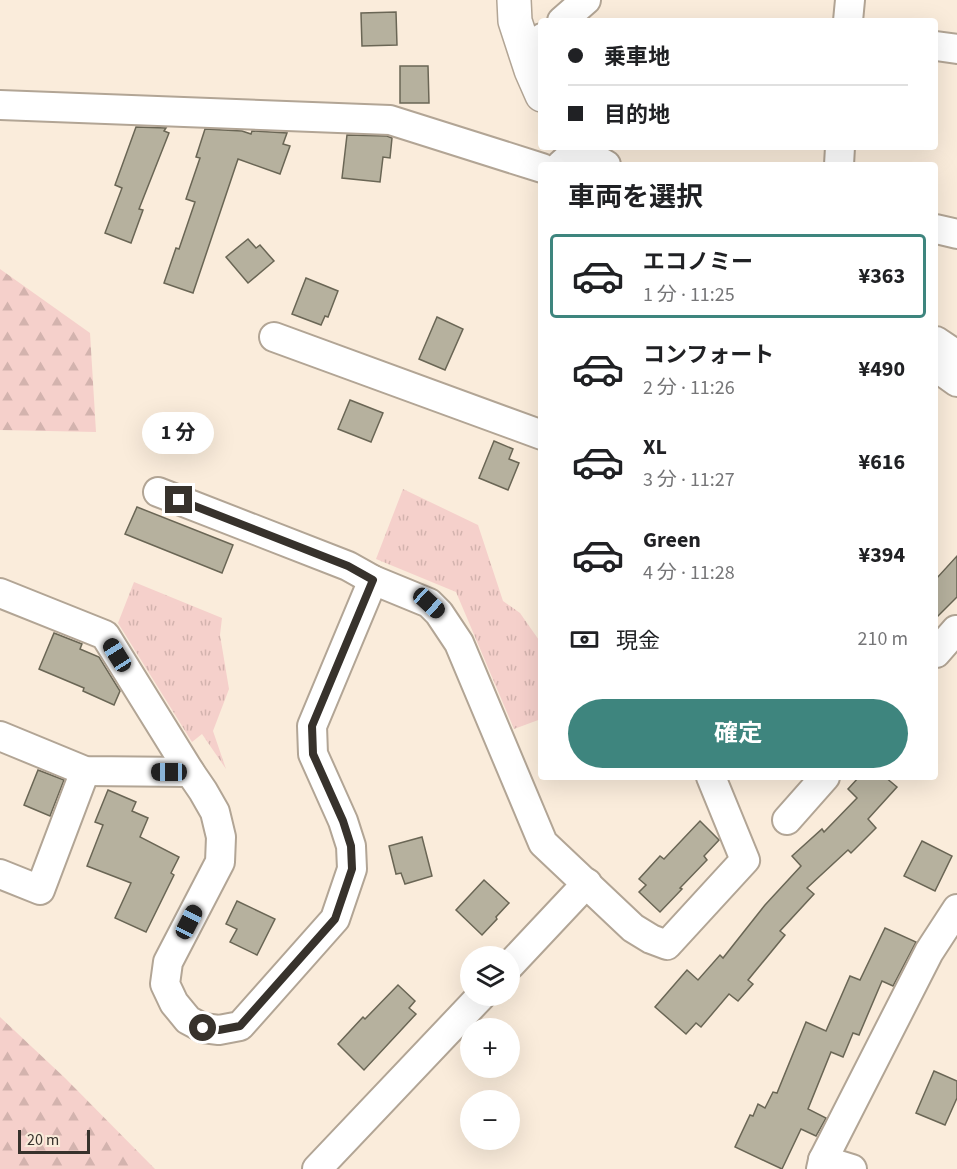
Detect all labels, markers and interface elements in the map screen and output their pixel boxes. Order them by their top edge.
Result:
text: 乗車地 [604,41,670,73]
text: 目的地 [604,99,670,131]
text: 車両を選択 [568,178,703,217]
text: エコノミー [643,246,753,278]
icon: car [571,249,625,303]
text: ¥363 [859,260,905,292]
text: 1 分 · 11:25 [643,281,735,309]
text: コンフォート [643,339,774,371]
icon: car [571,342,625,396]
text: ¥490 [859,353,905,385]
text: 2 分 · 11:26 [643,374,735,402]
callout: 1 分 [143,413,215,455]
text: 1 分 [161,419,195,447]
text: XL [643,431,667,463]
icon: car [571,435,625,489]
text: ¥616 [859,446,905,478]
text: 3 分 · 11:27 [643,466,735,494]
route end [165,486,192,513]
text: Green [643,524,701,556]
icon: car [571,528,625,582]
text: ¥394 [859,539,905,571]
text: 4 分 · 11:28 [643,559,735,587]
car [410,584,448,622]
icon: cash [568,623,601,656]
text: 現金 [616,625,660,657]
text: 210 m [858,625,908,653]
car [100,635,134,675]
button: 確定 [568,699,908,768]
car [151,763,187,781]
car [173,902,205,942]
map controls [460,946,520,1150]
button: layers [460,946,520,1006]
route start [189,1014,216,1041]
button: + [460,1018,520,1078]
button: − [460,1090,520,1150]
scale bar [18,1127,90,1154]
text: 20 m [27,1129,59,1151]

